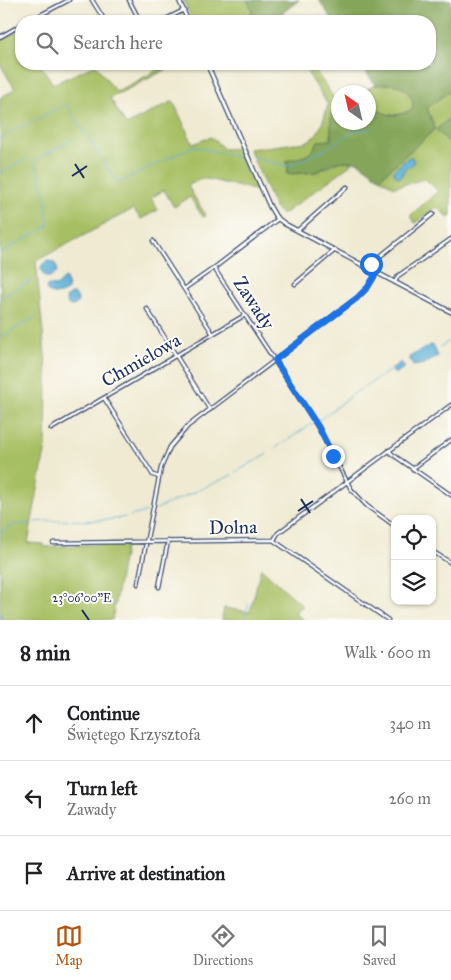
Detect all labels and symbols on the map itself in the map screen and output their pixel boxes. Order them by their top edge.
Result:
north arrow [331,85,376,130]
route start [360,253,383,276]
street label: Zawady [228,272,280,335]
street label: Chmielowa [97,328,186,392]
route end [322,445,345,468]
street label: Dolna [209,515,258,539]
text: 23°06'00"E [52,591,112,605]

